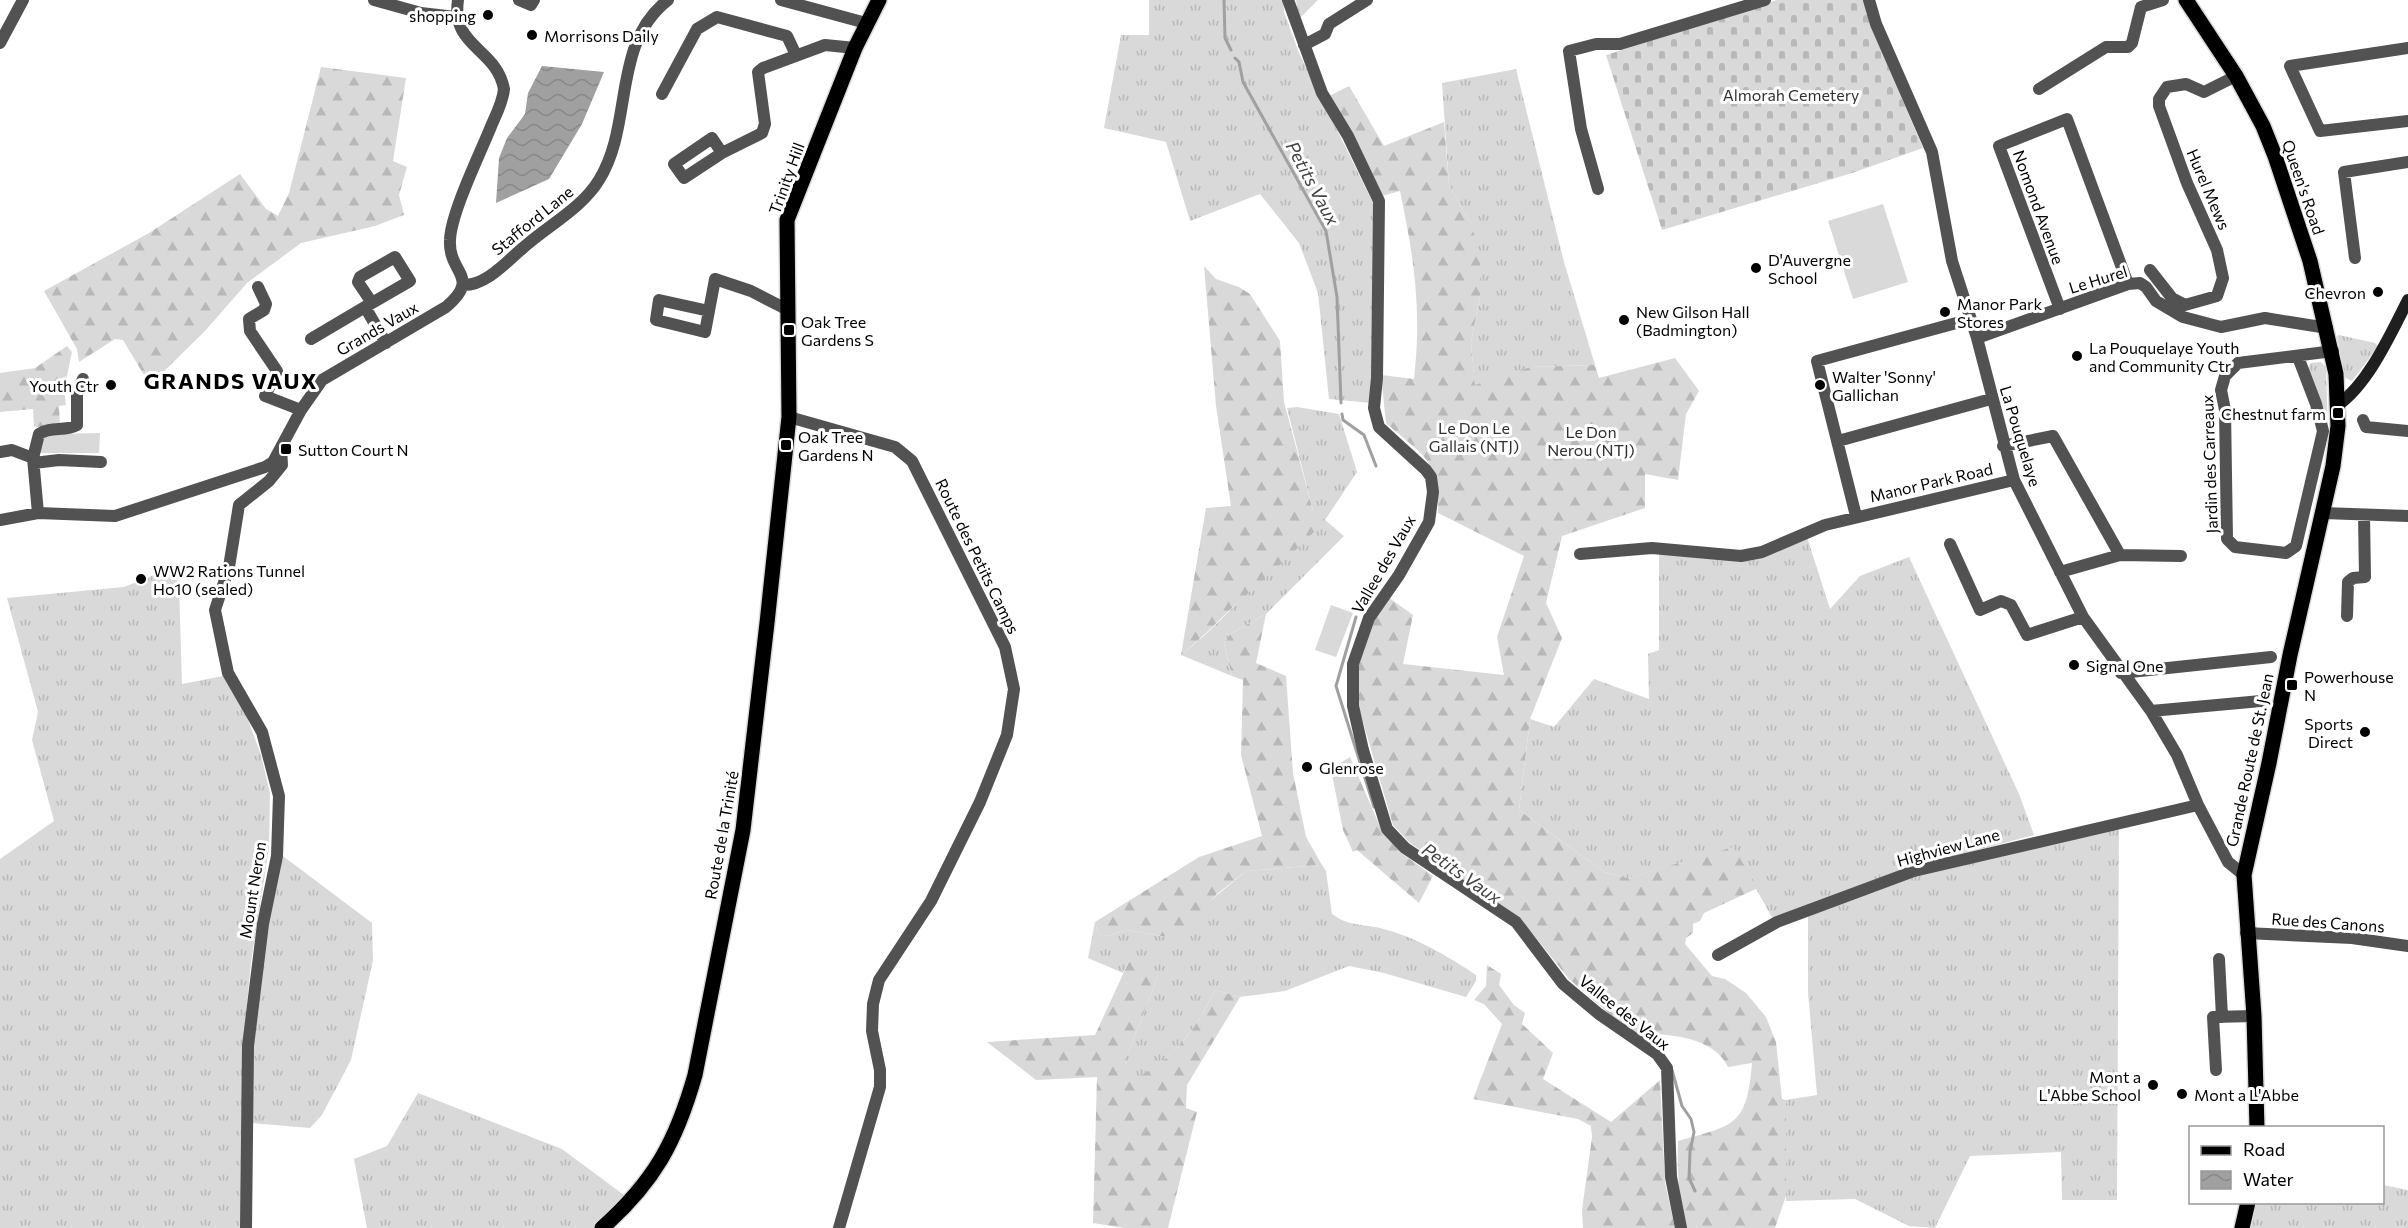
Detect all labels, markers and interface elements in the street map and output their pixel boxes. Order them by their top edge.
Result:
place label: shopping [409,6,476,25]
marker: shopping [481,8,495,22]
place label: Morrisons Daily [544,26,659,45]
marker: Morrisons Daily [525,28,539,42]
park label: Almorah Cemetery [1723,85,1859,104]
water label: Petits Vaux [1282,137,1344,229]
street label: Queen's Road [2279,137,2329,237]
street label: Trinity Hill [764,140,808,216]
street label: Hurel Mews [2183,146,2235,232]
street label: Nomond Avenue [2010,147,2068,267]
street label: Stafford Lane [487,181,577,259]
place label: D'Auvergne School [1768,250,1851,287]
marker: D'Auvergne School [1749,261,1763,275]
street label: Le Hurel [2066,261,2130,297]
place label: Chevron [2305,283,2366,302]
marker: Chevron [2371,285,2385,299]
place label: Manor Park Stores [1957,294,2043,331]
street label: Grands Vaux [333,297,422,359]
place label: New Gilson Hall (Badmington) [1636,302,1750,339]
marker: Manor Park Stores [1938,305,1952,319]
place label: Oak Tree Gardens S [801,312,874,349]
marker: New Gilson Hall (Badmington) [1617,313,1631,327]
marker: Oak Tree Gardens S [782,323,796,337]
place label: La Pouquelaye Youth and Community Ctr [2089,338,2240,375]
marker: La Pouquelaye Youth and Community Ctr [2070,349,2084,363]
district label: GRANDS VAUX [144,367,318,394]
place label: Walter 'Sonny' Gallichan [1832,367,1936,404]
place label: Youth Ctr [29,376,100,395]
marker: Youth Ctr [104,378,118,392]
marker: Walter 'Sonny' Gallichan [1813,378,1827,392]
street label: La Pouquelaye [1997,383,2045,489]
street label: Jardin des Carreaux [2197,394,2221,534]
place label: Chestnut farm [2221,404,2326,423]
marker: Chestnut farm [2331,406,2345,420]
park label: Le Don Le Gallais (NTJ) [1429,418,1519,455]
park label: Le Don Nerou (NTJ) [1547,422,1635,459]
place label: Oak Tree Gardens N [798,427,873,464]
marker: Oak Tree Gardens N [779,438,793,452]
place label: Sutton Court N [298,440,409,459]
marker: Sutton Court N [279,442,293,456]
street label: Manor Park Road [1868,459,1994,505]
street label: Route des Petits Camps [932,475,1024,637]
street label: Vallee des Vaux [1347,511,1419,617]
place label: WW2 Rations Tunnel Ho10 (sealed) [153,561,305,598]
marker: WW2 Rations Tunnel Ho10 (sealed) [134,572,148,586]
place label: Signal One [2086,656,2164,675]
marker: Signal One [2067,658,2081,672]
place label: Powerhouse N [2304,667,2394,704]
street label: Grande Route de St. Jean [2221,672,2277,848]
marker: Powerhouse N [2285,678,2299,692]
place label: Sports Direct [2304,714,2353,751]
marker: Sports Direct [2358,725,2372,739]
place label: Glenrose [1319,758,1384,777]
marker: Glenrose [1300,760,1314,774]
street label: Route de la Trinité [700,769,742,901]
street label: Highview Lane [1895,824,2001,870]
water label: Petits Vaux [1418,838,1506,909]
street label: Mount Neron [235,840,269,940]
street label: Rue des Canons [2271,909,2385,935]
street label: Vallee des Vaux [1576,970,1675,1054]
place label: Mont a L'Abbe School [2038,1067,2141,1104]
marker: Mont a L'Abbe School [2146,1078,2160,1092]
place label: Mont a L'Abbe [2194,1085,2299,1104]
marker: Mont a L'Abbe [2175,1087,2189,1101]
legend [2189,1126,2384,1204]
text: Road [2243,1138,2285,1160]
text: Water [2243,1168,2294,1190]

